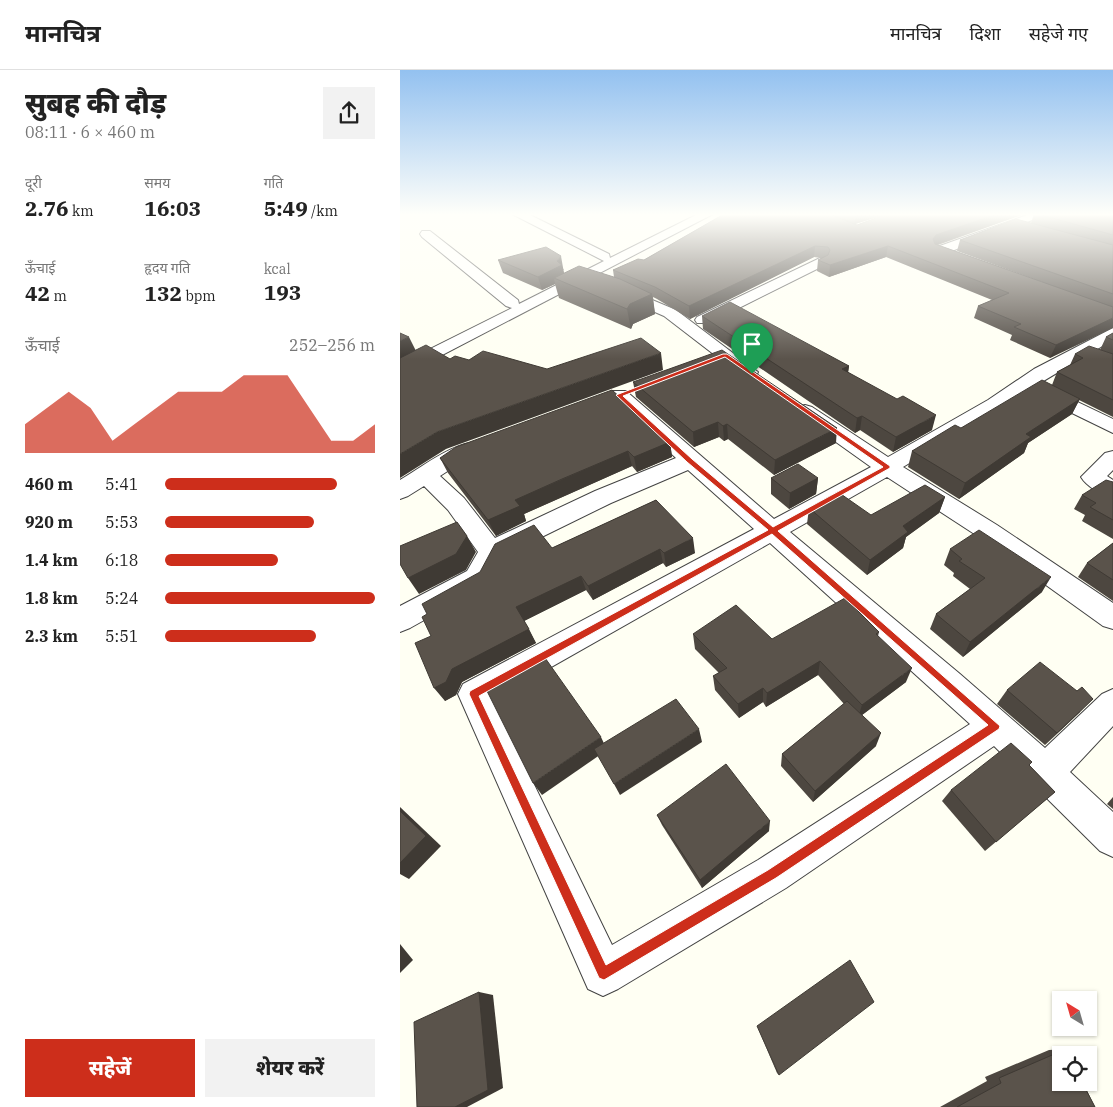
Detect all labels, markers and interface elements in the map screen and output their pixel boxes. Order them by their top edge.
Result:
text: मानचित्र [25,17,101,49]
text: मानचित्र [890,22,942,45]
text: दिशा [970,22,1001,45]
text: सहेजे गए [1029,22,1088,45]
text: सुबह की दौड़ [25,84,166,121]
button: share [323,87,375,139]
text: 08:11 · 6 × 460 m [25,122,155,142]
text: दूरी [25,174,42,192]
text: समय [144,174,170,192]
text: गति [264,174,283,192]
text: 2.76 [25,194,69,222]
text: 16:03 [144,194,201,222]
text: 5:49 [264,194,308,222]
text: km [69,202,94,220]
text: /km [308,202,338,220]
text: ऊँचाई [25,259,55,277]
text: हृदय गति [144,259,190,277]
text: kcal [264,260,291,278]
text: 193 [264,278,301,306]
text: 42 [25,279,50,307]
text: 132 [144,279,182,307]
text: m [50,287,67,305]
text: bpm [182,287,216,305]
pin [731,323,773,374]
icon: arrive [738,330,766,358]
text: ऊँचाई [25,335,60,355]
text: 252–256 m [289,335,375,355]
text: 460 m [25,474,73,494]
text: 5:41 [105,474,138,494]
text: 920 m [25,512,73,532]
text: 5:53 [105,512,138,532]
text: 1.4 km [25,550,78,570]
text: 6:18 [105,550,138,570]
text: 1.8 km [25,588,78,608]
text: 5:24 [105,588,138,608]
text: 2.3 km [25,626,78,646]
text: 5:51 [105,626,138,646]
north arrow [1052,991,1098,1036]
map controls [1052,991,1097,1091]
button: सहेजें [25,1039,195,1097]
button: शेयर करें [205,1039,375,1097]
button: locate [1052,1046,1097,1091]

